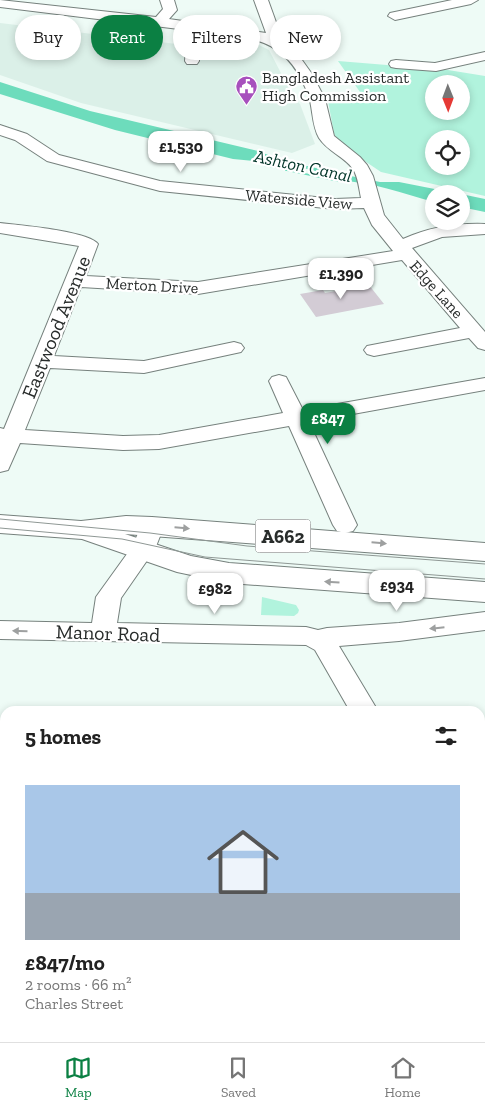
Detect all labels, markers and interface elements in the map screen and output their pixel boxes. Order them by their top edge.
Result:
chip: Buy [15,15,81,60]
chip: Rent [91,15,163,60]
chip: Filters [173,15,260,60]
chip: New [270,15,341,60]
place label: Bangladesh Assistant High Commission [262,68,409,105]
public building icon: Bangladesh Assistant High Commission [234,74,258,105]
north arrow [425,75,470,120]
map controls [425,75,470,230]
pin: £1,530 [140,130,222,173]
button: locate [425,130,470,175]
text: £1,530 [159,137,203,156]
water label: Ashton Canal [251,145,354,187]
street label: Waterside View [245,185,354,214]
button: layers [425,185,470,230]
street label: Eastwood Avenue [16,252,96,402]
street label: Edge Lane [406,257,468,322]
pin: £1,390 [300,258,382,300]
text: £1,390 [319,264,363,283]
street label: Merton Drive [105,274,199,297]
pin: £847 [298,402,358,445]
text: £847 [311,409,345,428]
road number: A662 [256,520,310,552]
one-way arrow [174,525,190,533]
one-way arrow [371,540,387,548]
pin: £934 [367,570,427,612]
pin: £982 [185,572,245,615]
text: £934 [380,576,414,595]
one-way arrow [323,577,339,585]
text: £982 [198,579,232,598]
street label: Manor Road [55,619,161,647]
one-way arrow [428,624,444,632]
one-way arrow [12,626,28,634]
icon: filters [432,722,460,750]
text: 5 homes [25,724,101,749]
icon: home [198,817,288,907]
text: £847/mo [25,950,105,975]
text: 2 rooms · 66 m² [25,975,132,994]
text: Charles Street [25,994,123,1013]
tab: Map [64,1054,92,1101]
tab: Saved [221,1054,256,1101]
tab: Home [385,1054,421,1101]

